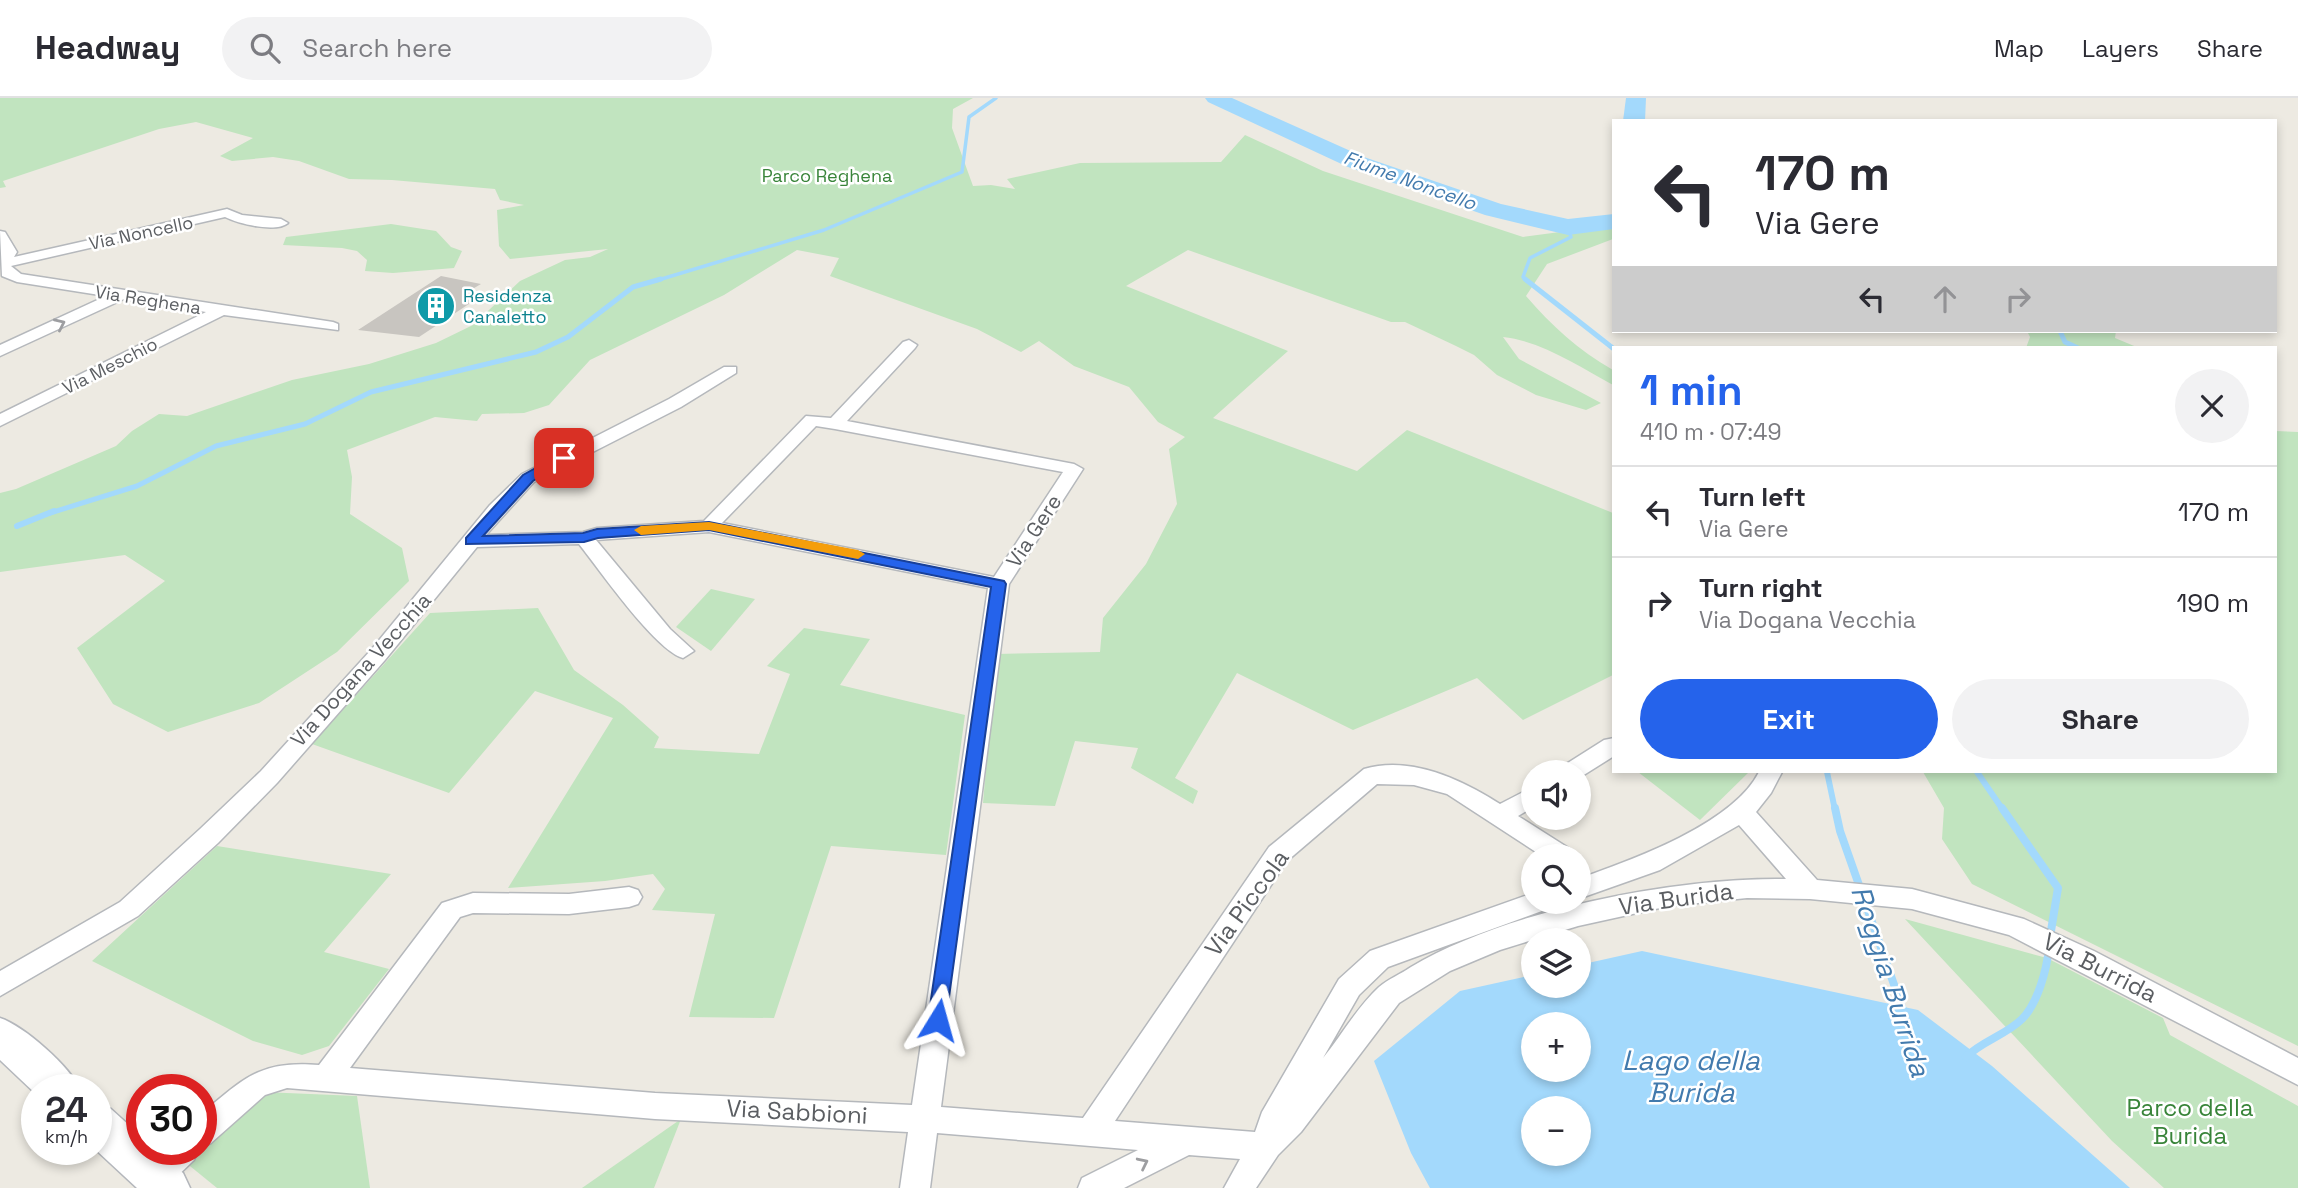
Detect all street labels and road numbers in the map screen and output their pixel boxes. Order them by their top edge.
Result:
street label: Via Noncello [87,210,195,255]
street label: Via Reghena [93,280,203,319]
street label: Via Meschio [58,332,161,399]
street label: Via Gere [1000,489,1067,572]
street label: Via Dogana Vecchia [284,587,437,752]
street label: Via Piccola [1198,843,1296,962]
street label: Via Burida [1617,875,1735,922]
street label: Via Burrida [2038,925,2163,1010]
street label: Via Sabbioni [726,1092,868,1131]

